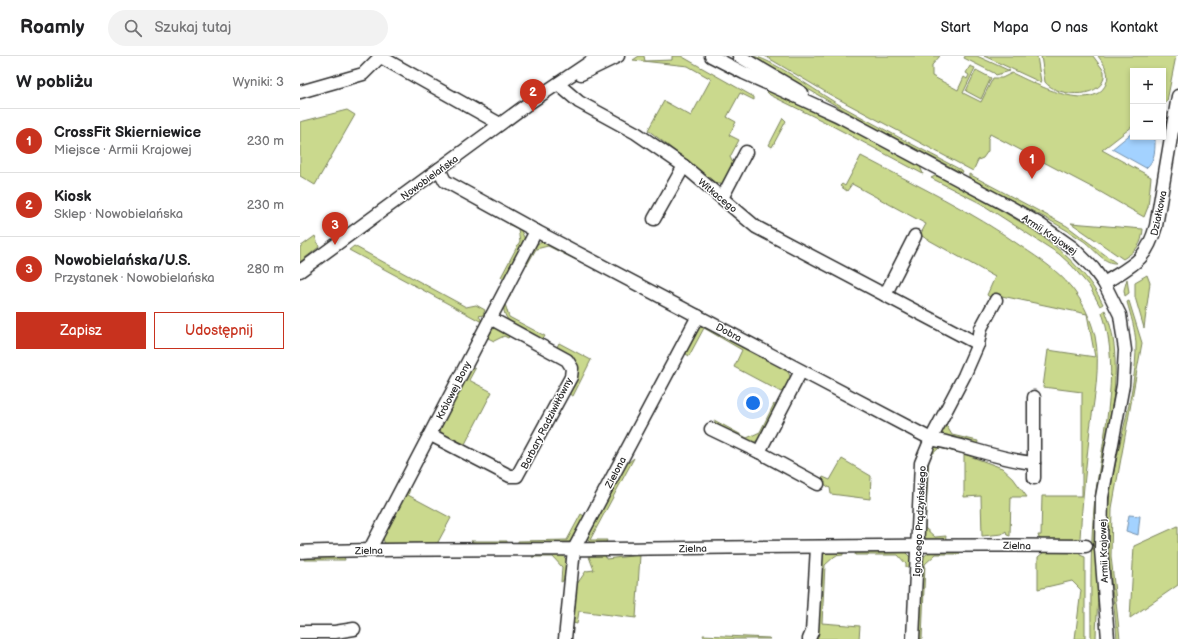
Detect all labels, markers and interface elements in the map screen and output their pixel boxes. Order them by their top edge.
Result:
search box [108,10,388,46]
text: Roamly [20,16,84,39]
icon: search [122,17,144,39]
text: Szukaj tutaj [154,18,231,37]
text: Start [941,19,971,36]
text: Mapa [993,19,1029,36]
text: O nas [1051,19,1088,36]
text: Kontakt [1110,19,1158,36]
map controls [1130,68,1166,140]
button: + [1130,68,1166,104]
text: W pobliżu [16,72,93,92]
text: Wyniki: 3 [232,74,284,90]
pin: 2 [520,79,546,112]
button: − [1130,104,1166,140]
text: CrossFit Skierniewice [54,123,201,142]
text: 1 [26,133,32,149]
text: 230 m [247,133,284,149]
text: Miejsce · Armii Krajowej [54,142,192,158]
pin: 1 [1019,146,1045,179]
street label: Nowobielańska [399,153,461,203]
street label: Witkacego [695,176,740,216]
text: Kiosk [54,187,91,206]
street label: Działkowa [1148,189,1170,237]
text: 2 [25,197,33,213]
text: 230 m [247,197,284,213]
text: Sklep · Nowobielańska [54,206,183,222]
pin: 3 [322,212,348,245]
street label: Armii Krajowej [1020,212,1079,258]
text: Nowobielańska/U.S. [54,251,191,270]
text: 3 [25,261,33,277]
text: 280 m [247,261,284,277]
text: Przystanek · Nowobielańska [54,270,215,286]
button: Zapisz [16,312,146,349]
button: Udostępnij [154,312,284,349]
street label: Dobra [714,321,744,345]
street label: Królowej Bony [434,359,474,422]
street label: Barbary Radziwiłłówny [519,375,575,471]
your location [743,393,763,413]
street label: Zielona [602,455,629,491]
street label: Ignacego Prądzyńskiego [911,465,929,577]
street label: Armii Krajowej [1097,519,1111,583]
street label: Zielna [1002,540,1031,552]
street label: Zielna [678,543,707,555]
street label: Zielna [354,545,383,557]

